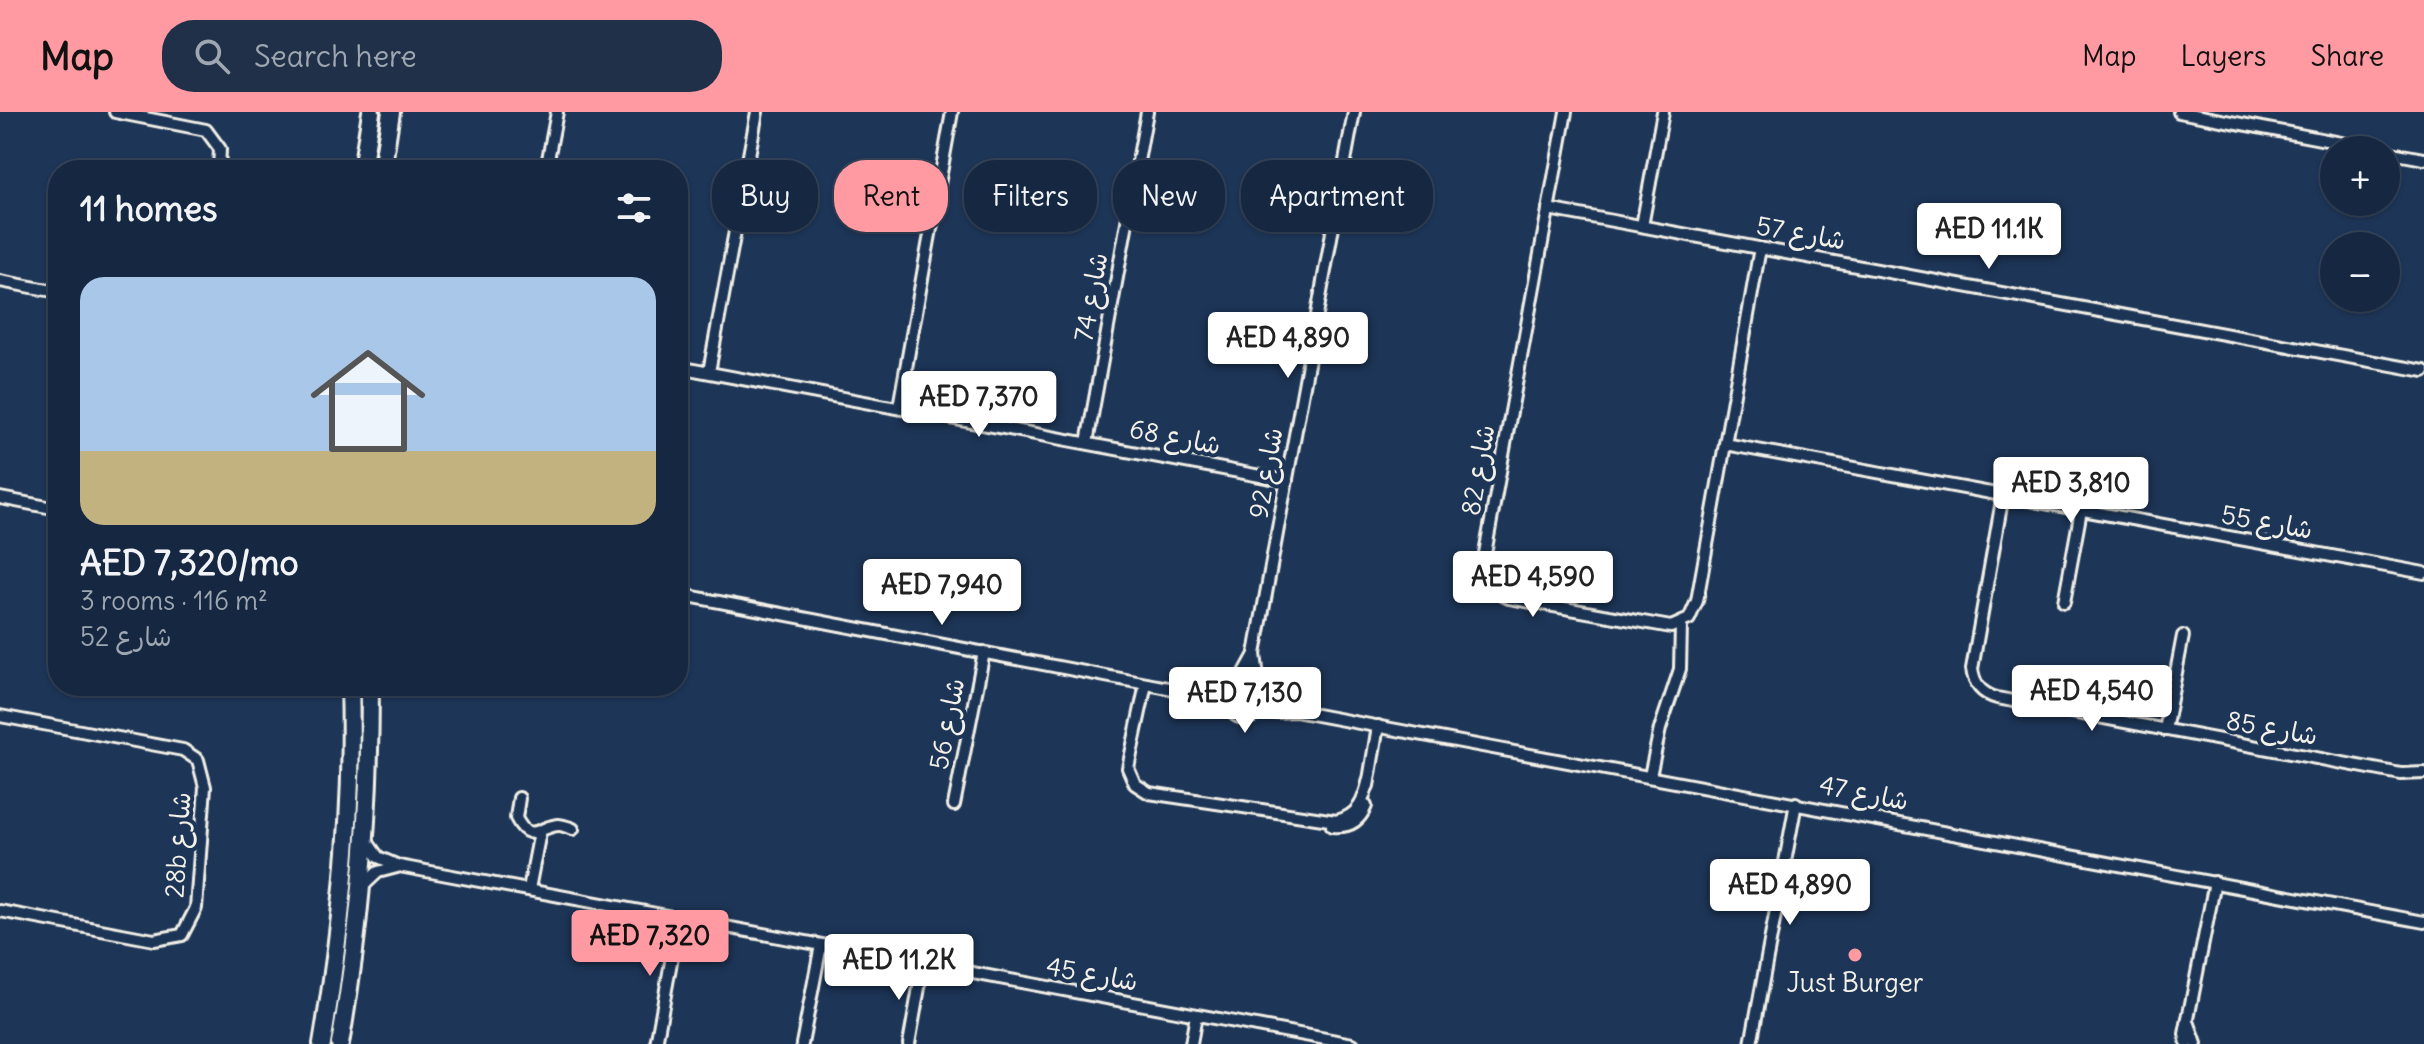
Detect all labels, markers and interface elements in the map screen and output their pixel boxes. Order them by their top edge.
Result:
search box [162,20,722,92]
text: Map [40,33,114,80]
icon: search [190,34,234,78]
text: Search here [254,37,417,75]
text: Map [2082,38,2137,74]
text: Layers [2181,38,2267,74]
text: Share [2311,38,2384,74]
map controls [2320,136,2400,312]
button: + [2320,136,2400,216]
chip: Buy [712,160,818,232]
chip: Rent [834,160,948,232]
chip: Filters [964,160,1097,232]
chip: New [1113,160,1225,232]
chip: Apartment [1241,160,1433,232]
icon: filters [612,186,656,230]
text: 11 homes [80,187,217,230]
pin: AED 11.1K [1897,203,2081,271]
street label: شارع 57 [1753,208,1848,259]
text: AED 11.1K [1935,212,2043,245]
button: − [2320,232,2400,312]
street label: شارع 74 [1066,250,1117,344]
pin: AED 4,890 [1196,312,1380,380]
text: AED 4,890 [1226,321,1350,354]
icon: home [296,329,440,473]
pin: AED 7,370 [887,371,1071,439]
text: AED 7,370 [919,380,1039,413]
street label: شارع 68 [1126,411,1224,463]
street label: شارع 82 [1453,422,1504,518]
street label: شارع 92 [1241,425,1292,521]
pin: AED 3,810 [1979,457,2163,525]
text: AED 3,810 [2011,466,2131,499]
street label: شارع 55 [2218,497,2315,548]
text: AED 7,320/mo [80,541,299,584]
pin: AED 4,590 [1441,551,1625,619]
pin: AED 7,940 [850,559,1034,627]
text: AED 4,590 [1471,560,1595,593]
text: AED 7,940 [881,568,1003,601]
text: 3 rooms · 116 m² [80,584,268,617]
text: شارع 52 [80,620,172,653]
pin: AED 4,540 [2000,665,2184,733]
pin: AED 7,130 [1153,667,1337,735]
text: AED 4,540 [2030,674,2154,707]
street label: شارع 56 [921,675,973,773]
text: AED 7,130 [1187,676,1303,709]
street label: شارع 85 [2223,703,2320,754]
street label: شارع 47 [1816,768,1911,819]
street label: 28b شارع [157,791,200,899]
pin: AED 4,890 [1698,859,1882,927]
text: AED 4,890 [1728,868,1852,901]
pin: AED 7,320 [558,910,742,978]
text: AED 7,320 [590,919,710,952]
pin: AED 11.2K [807,934,991,1002]
text: AED 11.2K [843,943,955,976]
marker: Just Burger [1846,946,1864,964]
street label: شارع 45 [1043,949,1140,1000]
place label: Just Burger [1787,966,1924,999]

